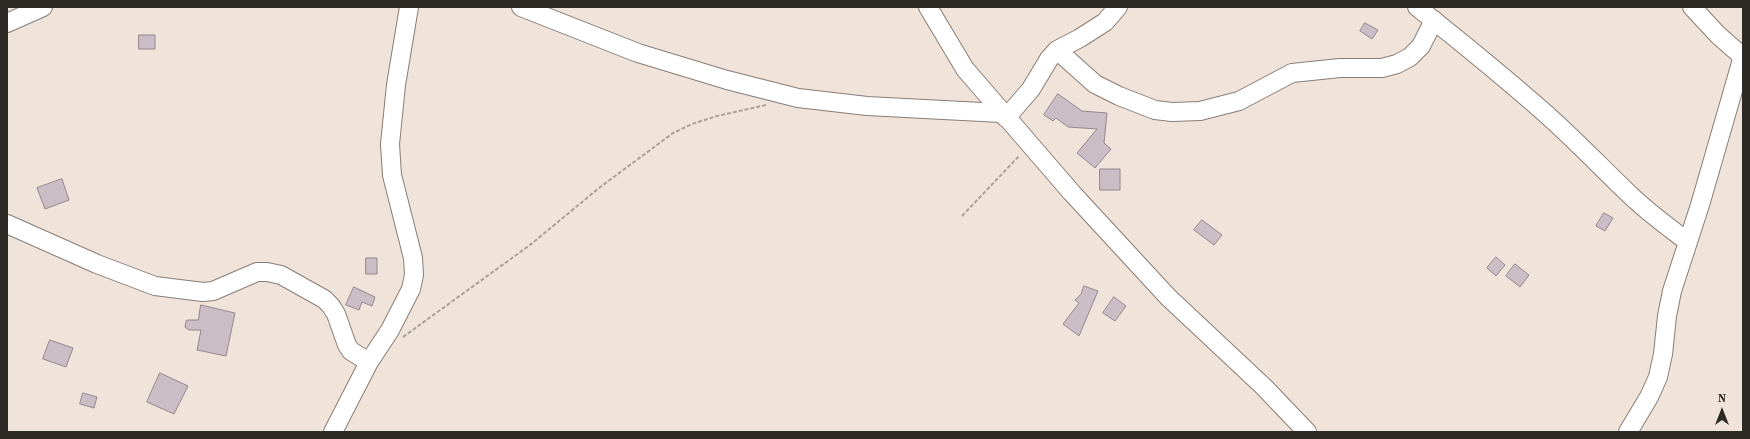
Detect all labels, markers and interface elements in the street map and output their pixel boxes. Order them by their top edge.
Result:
north arrow [1702,391,1742,431]
text: N [1718,391,1726,406]

